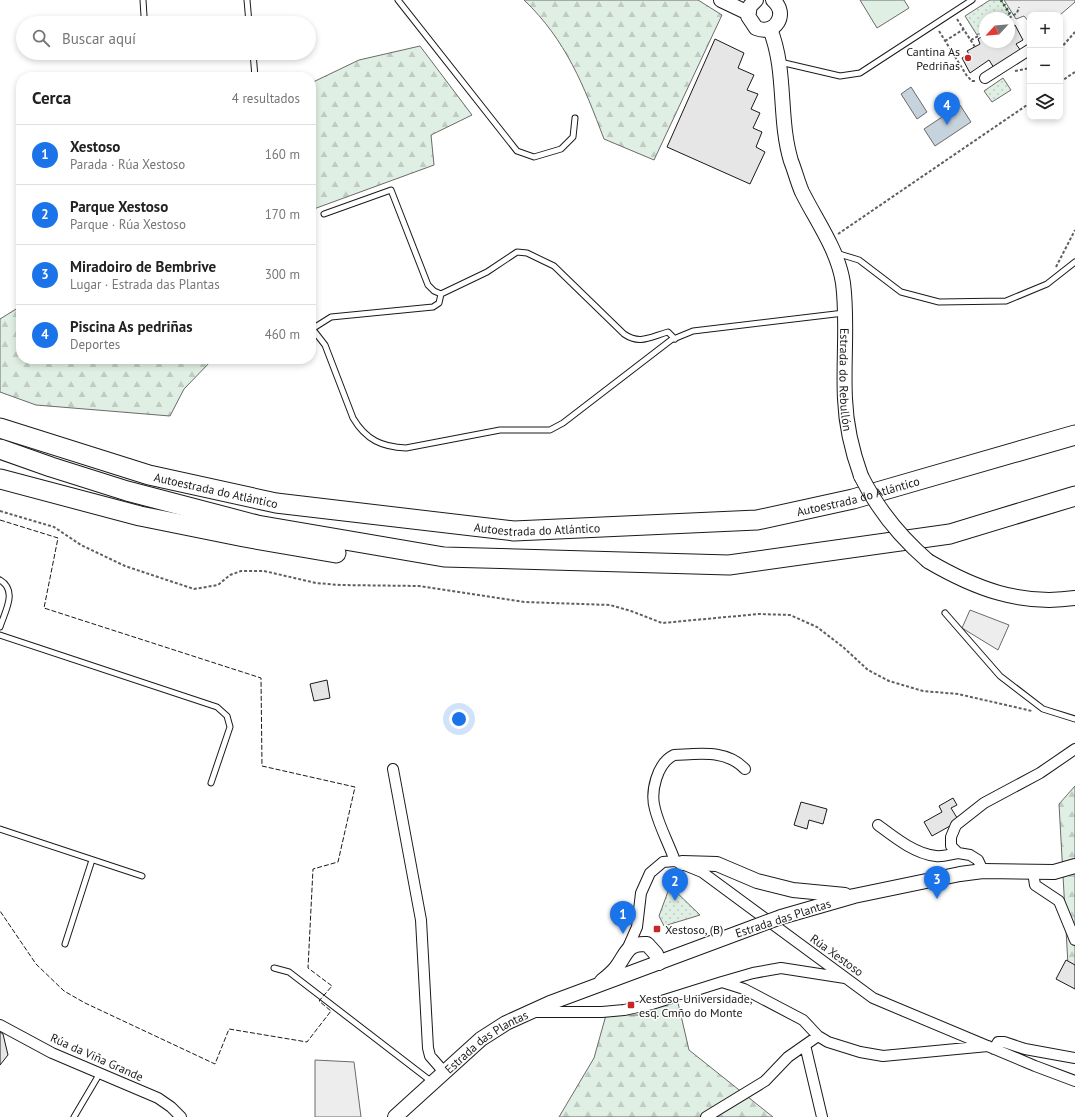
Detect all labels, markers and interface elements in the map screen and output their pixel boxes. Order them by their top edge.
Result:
north arrow [979,12,1015,48]
map controls [1027,12,1063,120]
button: + [1027,12,1063,48]
search box [16,16,316,60]
icon: search [30,27,52,49]
text: Buscar aquí [62,29,136,48]
place label: Cantina As Pedriñas [906,44,960,73]
button: − [1027,48,1063,84]
marker: Cantina As Pedriñas [963,53,973,63]
button: layers [1027,84,1063,120]
text: Cerca [32,87,71,109]
text: 4 resultados [232,90,300,107]
pin: 4 [934,92,960,125]
text: Xestoso [70,137,120,156]
text: 1 [41,146,49,163]
text: 160 m [265,146,300,163]
text: Parada · Rúa Xestoso [70,156,185,173]
text: Parque Xestoso [70,197,168,216]
text: 2 [41,206,49,223]
text: 170 m [265,206,300,223]
text: Parque · Rúa Xestoso [70,216,186,233]
text: Miradoiro de Bembrive [70,257,216,276]
text: 3 [41,266,49,283]
text: 300 m [265,266,300,283]
text: Lugar · Estrada das Plantas [70,276,220,293]
text: Piscina As pedriñas [70,317,193,336]
text: 4 [41,326,49,343]
text: 460 m [265,326,300,343]
street label: Estrada do Rebullón [837,328,856,432]
text: Deportes [70,336,120,353]
street label: Autoestrada do Atlántico [153,469,279,511]
street label: Autoestrada do Atlántico [795,473,921,519]
street label: Autoestrada do Atlántico [473,519,601,539]
your location [449,709,469,729]
pin: 3 [924,866,950,899]
pin: 2 [662,868,688,901]
street label: Estrada das Plantas [733,895,833,941]
pin: 1 [610,901,636,934]
place label: Xestoso, (B) [665,922,723,937]
marker: Xestoso, (B) [652,924,662,934]
street label: Rúa Xestoso [807,931,867,979]
place label: Xestoso-Universidade, esq. Cmño do Monte [639,991,753,1020]
marker: Xestoso-Universidade, esq. Cmño do Monte [626,1000,636,1010]
street label: Estrada das Plantas [441,1007,530,1076]
street label: Rúa da Viña Grande [48,1030,146,1084]

